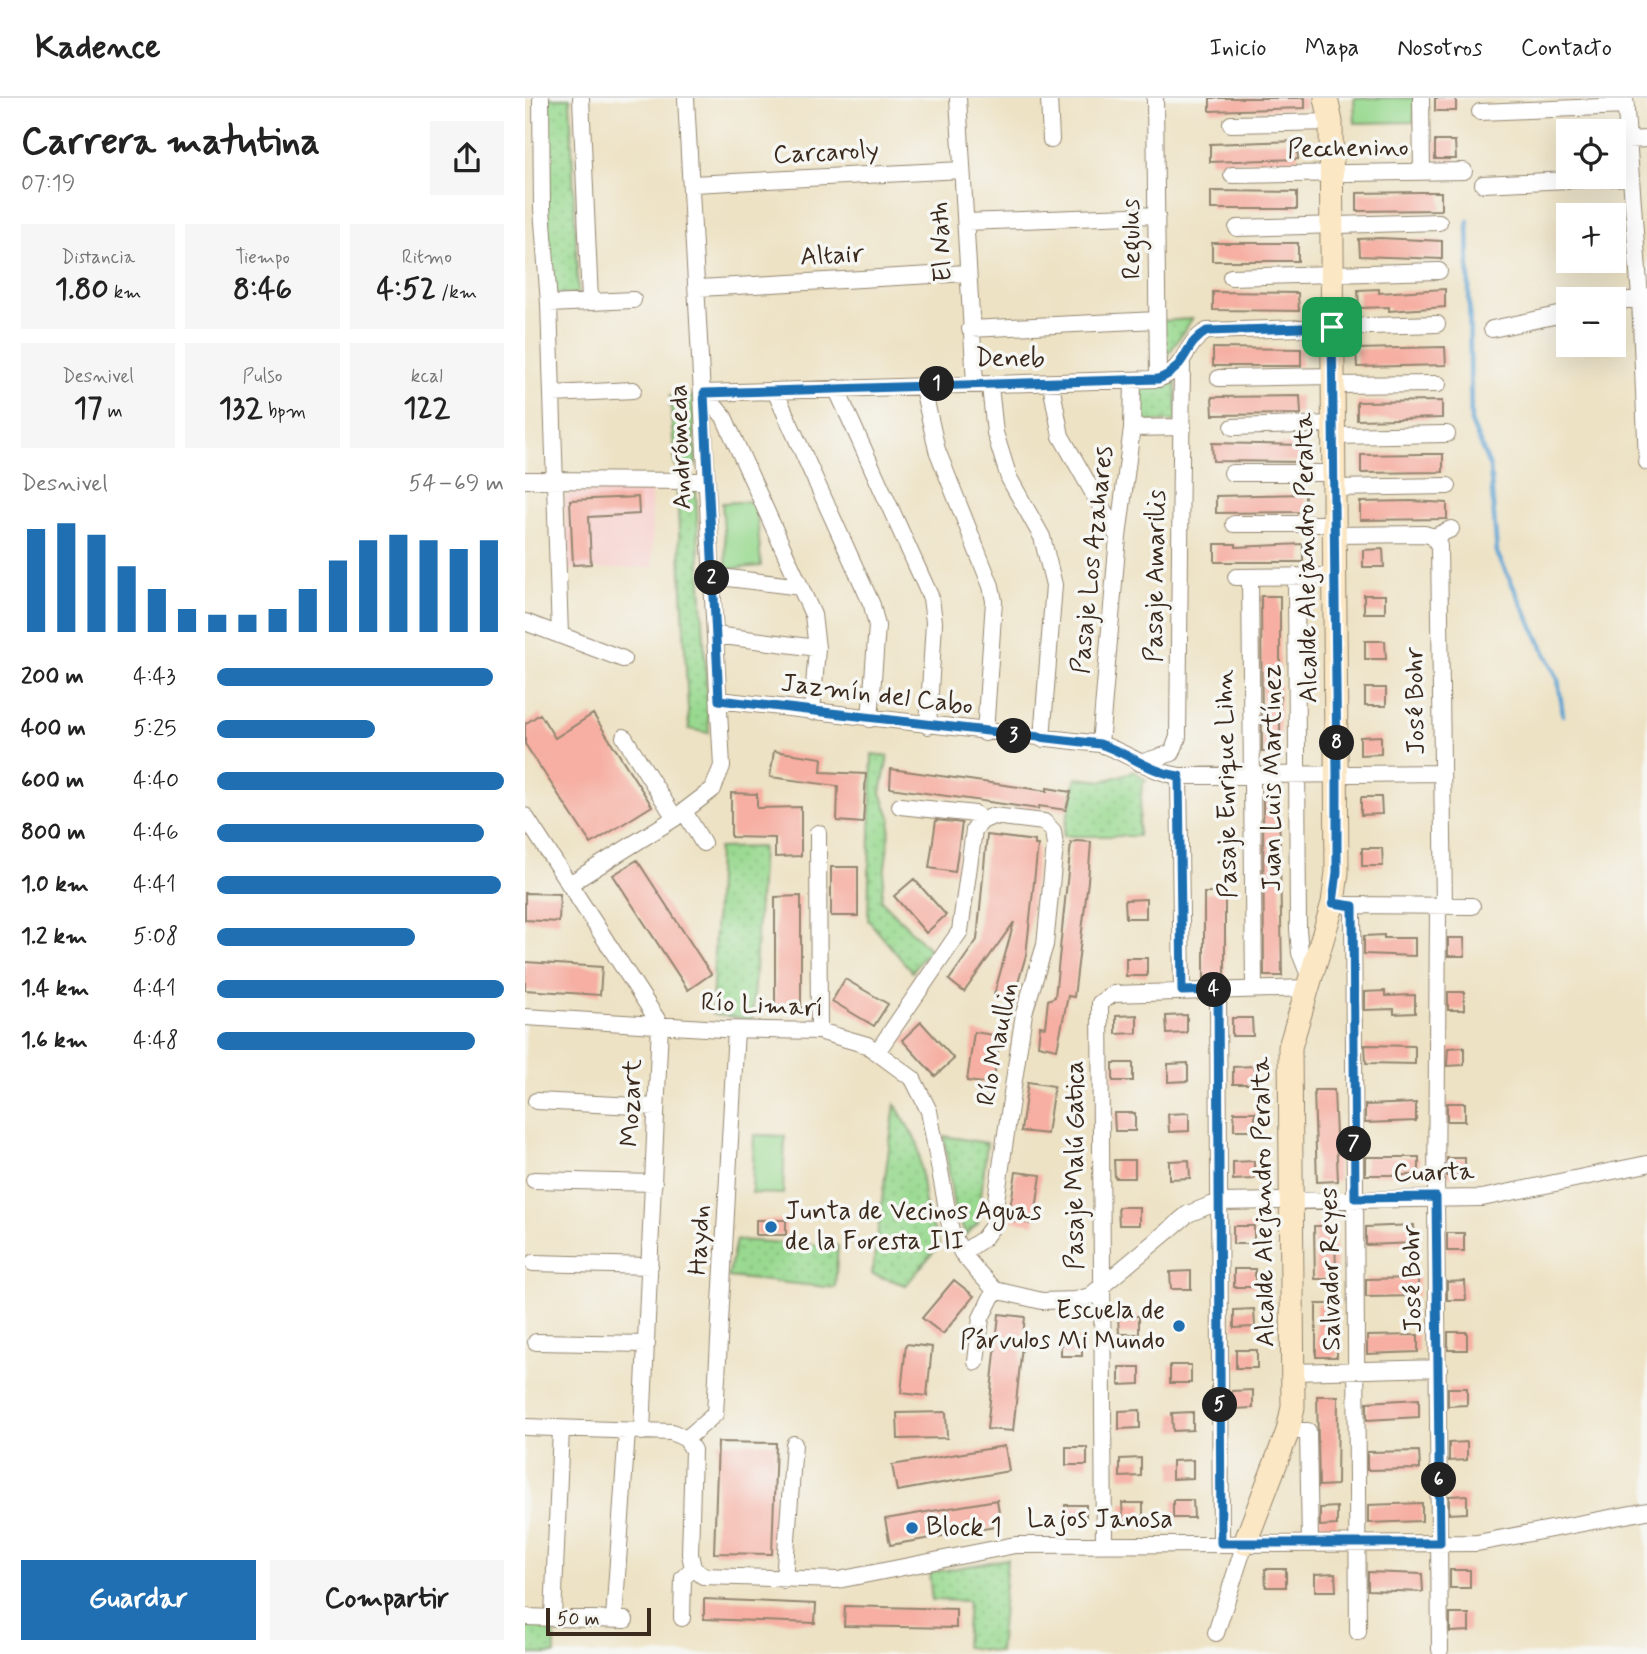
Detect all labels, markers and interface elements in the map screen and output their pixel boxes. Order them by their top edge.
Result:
text: Kadence [35,26,161,70]
text: Inicio [1209,33,1267,64]
text: Mapa [1305,33,1359,64]
text: Nosotros [1397,33,1483,64]
text: Contacto [1521,33,1612,64]
text: Carrera matutina [21,118,320,167]
map controls [1556,119,1626,357]
button: locate [1556,119,1626,189]
button: share [430,121,504,195]
street label: Pecchenino [1287,131,1409,167]
street label: Carcaroly [772,133,880,173]
text: 07:19 [21,169,76,199]
street label: Regulus [1114,198,1153,280]
street label: El Nath [923,201,961,283]
button: + [1556,203,1626,273]
street label: Altair [799,237,866,275]
text: Distancia [61,245,135,270]
text: Tiempo [235,245,290,270]
text: Ritmo [402,245,452,270]
text: 1.80 [55,270,109,309]
text: 8:46 [233,270,292,309]
text: 4:52 [377,270,436,309]
text: km [109,280,141,305]
text: /km [436,280,477,305]
button: − [1556,287,1626,357]
pin [1302,297,1362,357]
icon: arrive [1313,308,1351,346]
street label: Deneb [975,341,1045,377]
text: Desnivel [62,364,134,389]
text: Pulso [243,364,282,389]
text: kcal [411,364,443,389]
pin: 1 [919,366,955,402]
text: 1 [932,371,941,396]
street label: Andrómeda [662,384,700,510]
text: 17 [74,389,102,428]
text: 132 [219,389,263,428]
text: 122 [403,389,450,428]
text: m [102,399,123,424]
text: bpm [263,399,306,424]
street label: Alcalde Alejandro Peralta [1287,412,1327,703]
street label: Pasaje Los Azahares [1064,444,1122,676]
text: Desnivel [21,469,108,499]
text: 54–69 m [409,469,504,499]
street label: Pasaje Amarilis [1137,489,1175,663]
pin: 2 [695,560,729,596]
text: 2 [707,565,716,590]
street label: José Bohr [1398,646,1434,755]
text: 200 m [21,662,84,692]
text: 4:43 [133,662,176,692]
street label: Juan Luis Martínez [1256,664,1290,892]
street label: Jazmín del Cabo [779,666,975,724]
street label: Pasaje Enrique Lihn [1208,669,1246,899]
text: 400 m [21,714,86,744]
text: 5:25 [133,714,176,744]
pin: 3 [997,718,1031,754]
text: 3 [1009,723,1018,748]
pin: 8 [1319,726,1355,760]
text: 8 [1331,730,1342,755]
text: 600 m [21,766,84,796]
text: 4:40 [133,766,179,796]
text: 800 m [21,818,85,848]
text: 4:46 [133,818,179,848]
text: 1.0 km [21,870,89,900]
text: 4:41 [133,870,176,900]
text: 1.2 km [21,922,87,952]
text: 5:08 [133,922,178,952]
pin: 4 [1197,972,1231,1008]
text: 1.4 km [21,974,89,1004]
text: 4:41 [133,974,176,1004]
text: 4 [1208,977,1219,1002]
street label: Río Maullin [969,979,1027,1109]
street label: Río Limarí [700,986,824,1026]
text: 1.6 km [21,1026,88,1056]
text: 4:48 [133,1026,179,1056]
street label: Alcalde Alejandro Peralta [1244,1056,1284,1347]
street label: Mozart [613,1058,651,1148]
street label: Pasaje Malú Gatica [1059,1060,1093,1270]
pin: 7 [1337,1126,1371,1162]
text: 7 [1348,1131,1359,1156]
street label: Cuarta [1393,1155,1475,1191]
street label: Salvador Reyes [1313,1187,1349,1351]
place label: Junta de Vecinos Aguas de la Foresta III [785,1195,1042,1259]
street label: Haydn [681,1204,719,1276]
marker: Junta de Vecinos Aguas de la Foresta III [763,1219,779,1235]
street label: José Bohr [1395,1224,1431,1333]
place label: Escuela de Párvulos Mi Mundo [960,1294,1165,1358]
marker: Escuela de Párvulos Mi Mundo [1171,1318,1187,1334]
pin: 5 [1203,1388,1237,1422]
text: 5 [1214,1392,1225,1417]
pin: 6 [1422,1462,1457,1498]
text: 6 [1434,1467,1443,1492]
street label: Lajos Janosa [1027,1503,1173,1537]
place label: Block 1 [926,1511,1002,1545]
marker: Block 1 [904,1520,920,1536]
button: Guardar [21,1560,256,1640]
button: Compartir [270,1560,504,1640]
scale bar [546,1605,651,1637]
text: 50 m [557,1607,600,1632]

